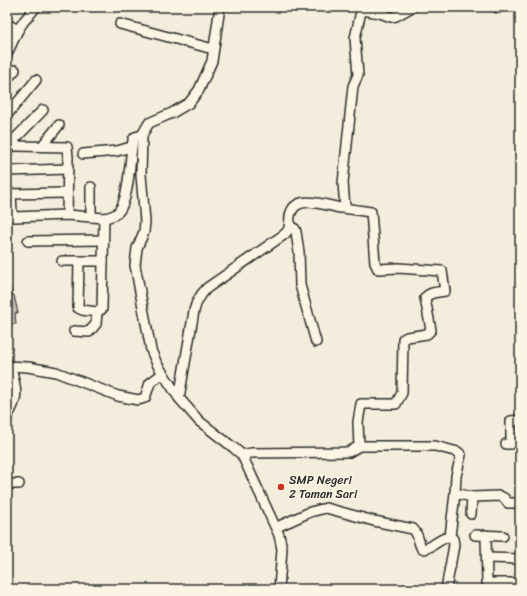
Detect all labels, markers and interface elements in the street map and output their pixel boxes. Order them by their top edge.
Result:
place label: SMP Negeri 2 Taman Sari [289,469,358,505]
marker: SMP Negeri 2 Taman Sari [276,482,286,492]

